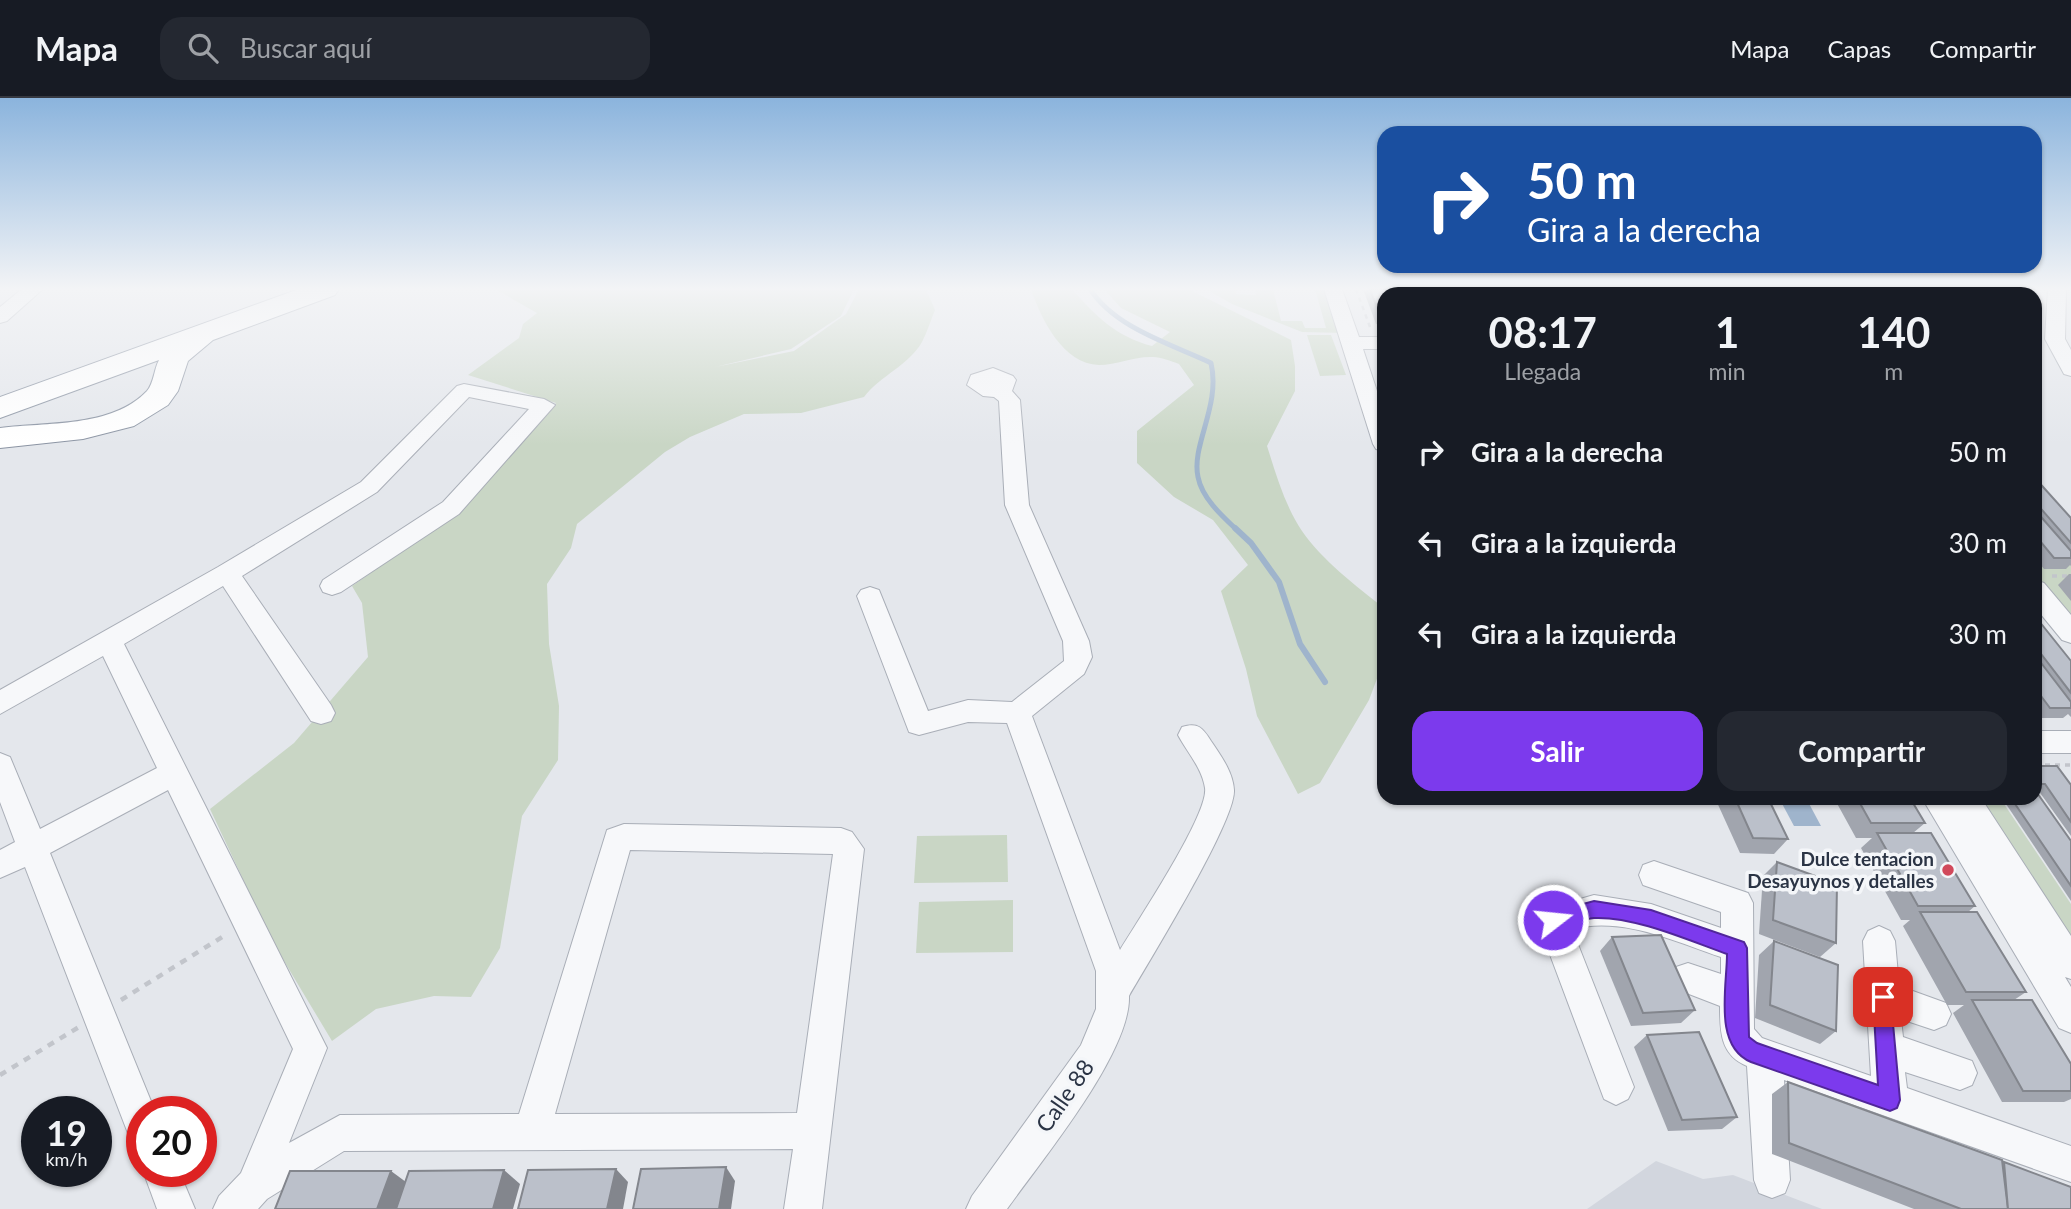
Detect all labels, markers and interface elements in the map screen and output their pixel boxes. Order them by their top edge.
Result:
search box [160,17,650,80]
text: Mapa [35,28,118,68]
icon: search [184,29,222,67]
text: Buscar aquí [240,32,371,64]
text: Mapa [1730,34,1789,63]
text: Capas [1827,34,1891,63]
text: Compartir [1929,34,2036,63]
text: 50 m [1527,151,1637,209]
icon: right [1412,154,1503,245]
text: Gira a la derecha [1527,210,1761,249]
text: 08:17 [1489,307,1597,357]
text: 1 [1715,307,1739,357]
text: 140 [1857,307,1930,357]
text: Llegada [1504,357,1581,385]
text: min [1708,357,1746,385]
text: m [1884,357,1903,385]
icon: right [1412,433,1450,471]
text: Gira a la derecha [1471,436,1663,468]
text: 50 m [1949,436,2007,468]
icon: left [1412,524,1450,562]
text: Gira a la izquierda [1471,527,1677,559]
text: 30 m [1949,527,2007,559]
icon: left [1412,615,1450,653]
text: Gira a la izquierda [1471,618,1677,650]
text: 30 m [1949,618,2007,650]
button: Salir [1412,711,1703,791]
button: Compartir [1717,711,2007,791]
place label: Dulce tentacion Desayuynos y detalles [1747,847,1934,892]
marker: Dulce tentacion Desayuynos y detalles [1940,862,1956,878]
position arrow [1516,883,1590,957]
pin [1853,967,1913,1027]
icon: arrive [1864,978,1902,1016]
street label: Calle 88 [1029,1054,1099,1137]
speed limit sign: 20 [126,1096,217,1187]
text: 19 [46,1111,87,1153]
text: km/h [45,1148,88,1170]

